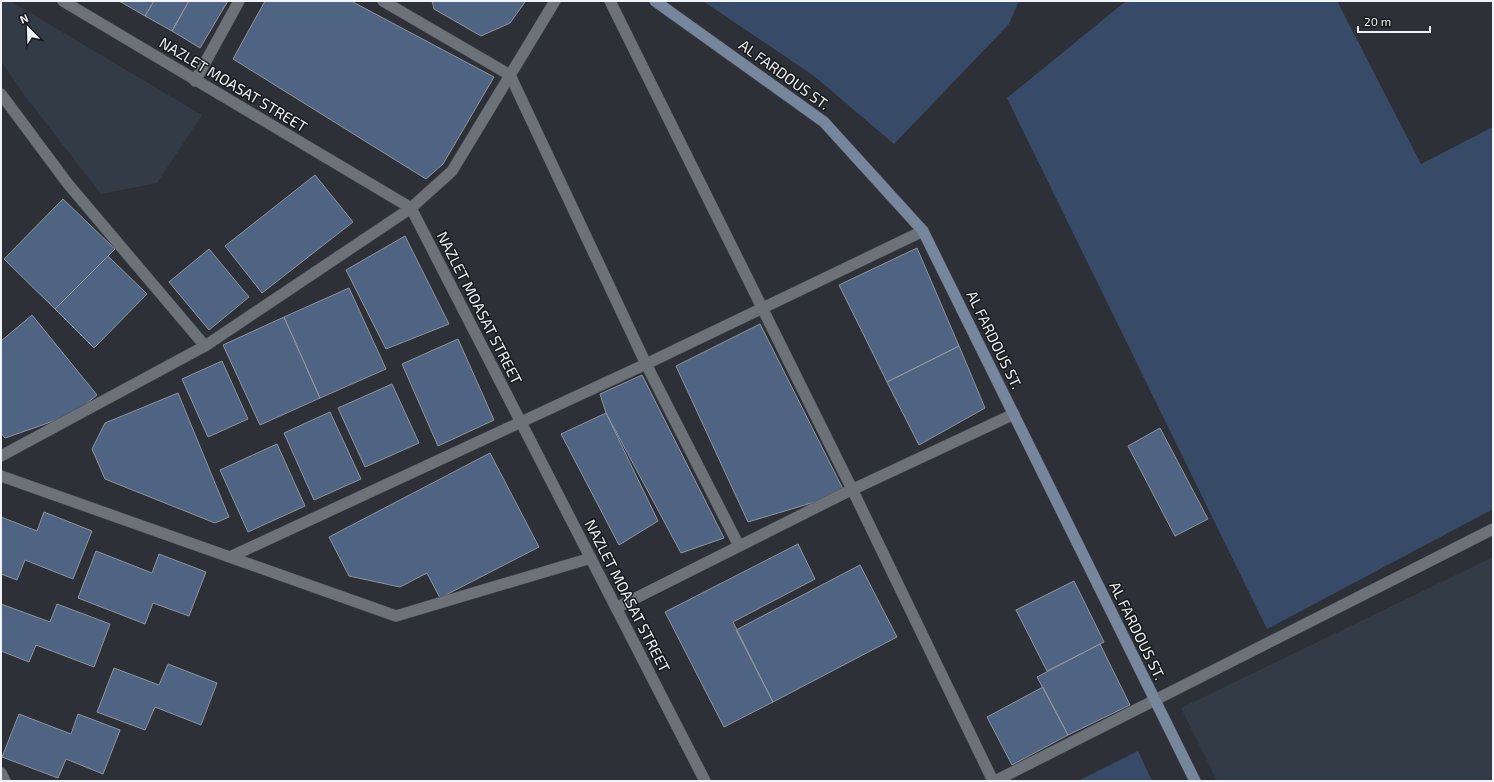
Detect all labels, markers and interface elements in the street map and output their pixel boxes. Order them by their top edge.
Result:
north arrow [8,8,48,48]
scale bar [1358,8,1430,34]
text: N [18,11,30,26]
text: 20 m [1364,14,1391,28]
street label: NAZLET MOASAT STREET [156,33,311,136]
street label: AL FARDOUS ST. [736,35,833,113]
street label: NAZLET MOASAT STREET [433,228,526,387]
street label: AL FARDOUS ST. [963,287,1027,392]
street label: NAZLET MOASAT STREET [581,516,674,675]
street label: AL FARDOUS ST. [1106,578,1170,683]

